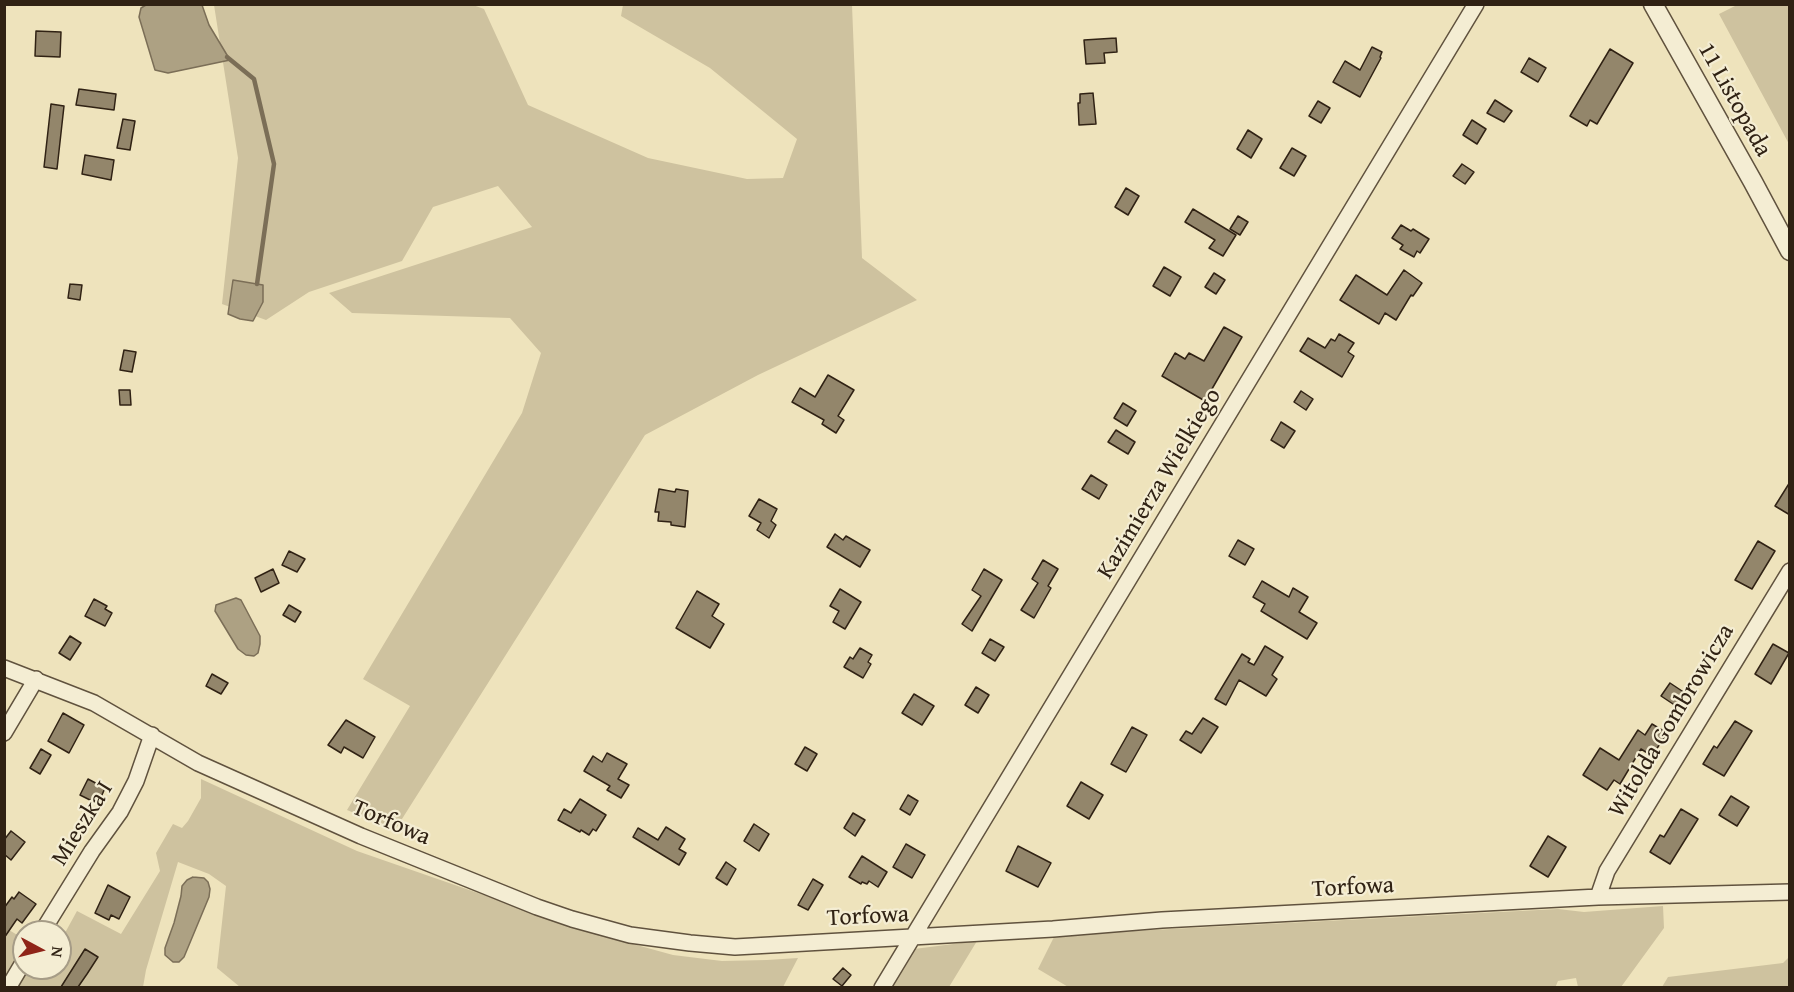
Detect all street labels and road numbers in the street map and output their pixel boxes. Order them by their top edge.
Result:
street label: 11 Listopada [1691,38,1777,162]
street label: Kazimierza Wielkiego [1092,384,1228,584]
street label: Witolda Gombrowicza [1603,619,1741,823]
street label: Mieszka I [46,777,120,871]
street label: Torfowa [348,794,434,852]
street label: Torfowa [1311,871,1395,905]
street label: Torfowa [826,900,910,934]

